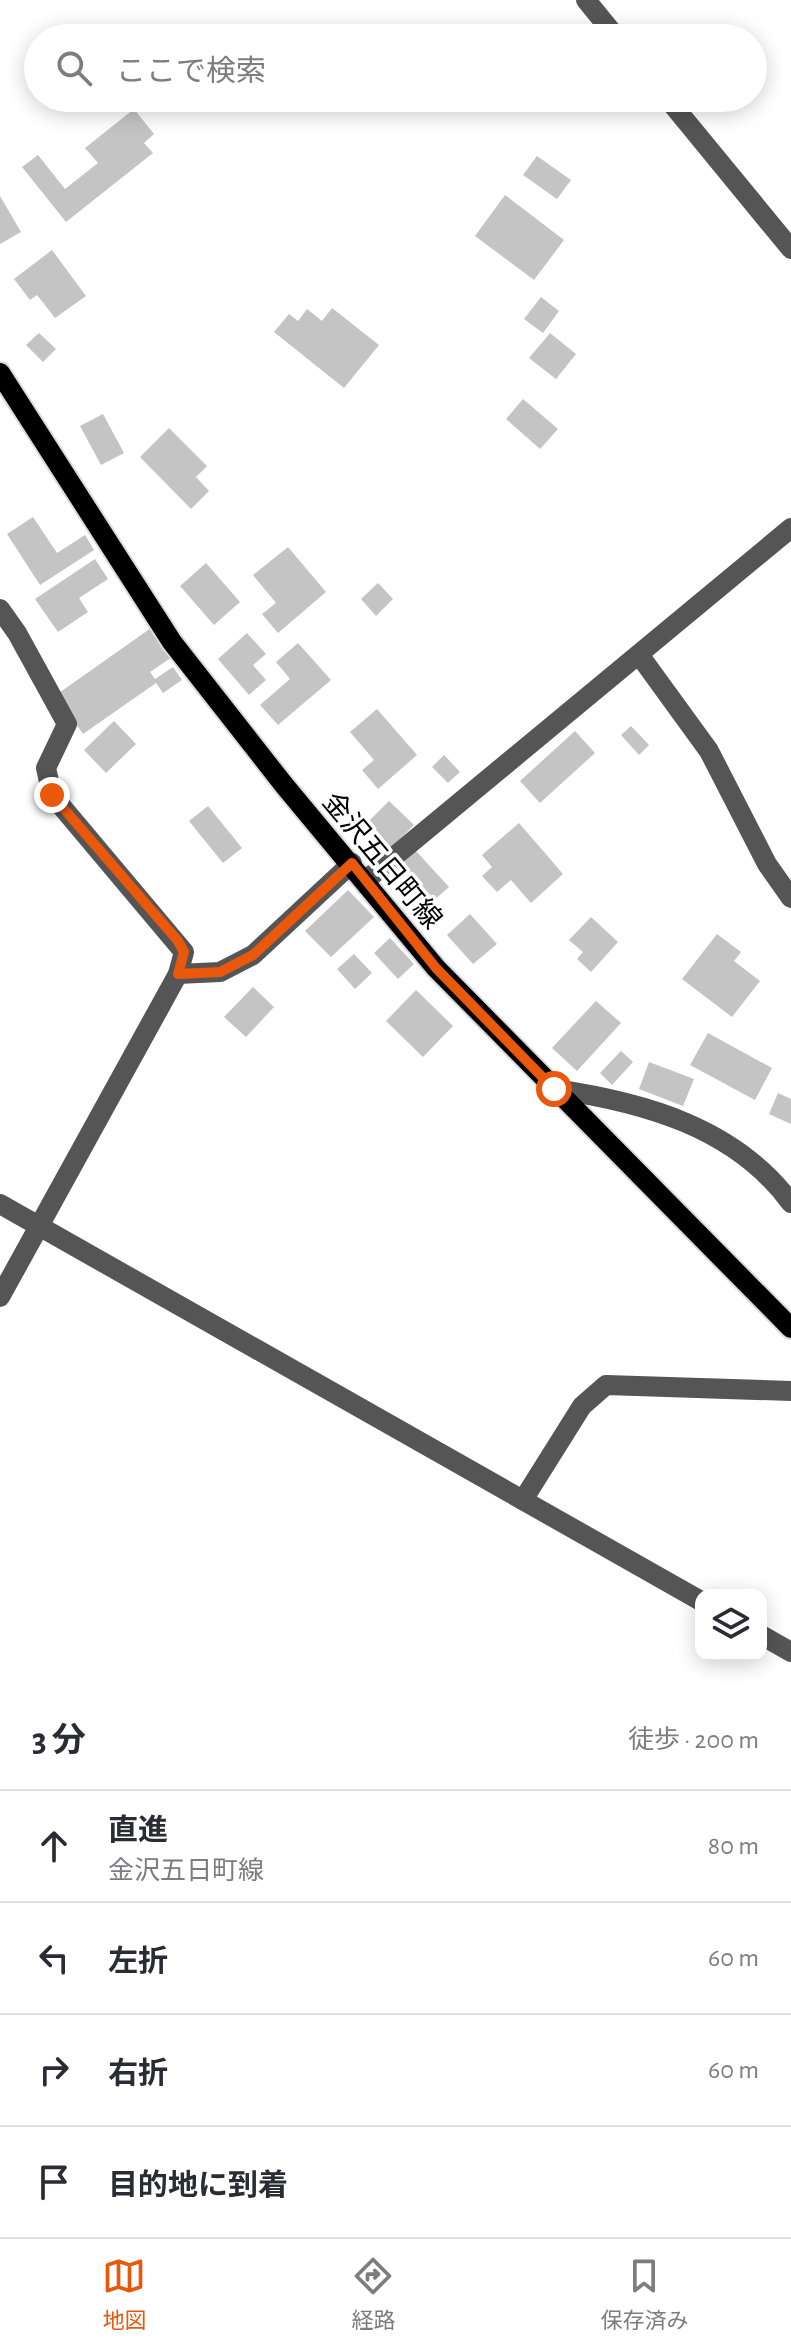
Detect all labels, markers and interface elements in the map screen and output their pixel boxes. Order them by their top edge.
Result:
search box [24,24,767,112]
icon: search [52,46,96,90]
text: ここで検索 [116,57,266,87]
route end [34,777,70,813]
street label: 金沢五日町線 [317,787,448,935]
route start [536,1071,572,1107]
map controls [695,1589,767,1661]
button: layers [695,1589,767,1661]
text: 3 分 [32,1724,86,1758]
text: 徒歩 · 200 m [628,1727,759,1753]
text: 直進 [108,1816,168,1846]
icon: ahead [32,1824,76,1868]
text: 80 m [708,1833,759,1859]
text: 金沢五日町線 [108,1858,264,1884]
icon: left [32,1936,76,1980]
text: 60 m [708,1945,759,1971]
text: 左折 [108,1947,168,1977]
icon: right [32,2048,76,2092]
text: 60 m [708,2057,759,2083]
text: 右折 [108,2059,168,2089]
icon: arrive [32,2160,76,2204]
text: 目的地に到着 [108,2171,288,2201]
tab: 地図 [102,2254,147,2334]
tab: 経路 [351,2254,396,2334]
tab: 保存済み [600,2254,689,2334]

